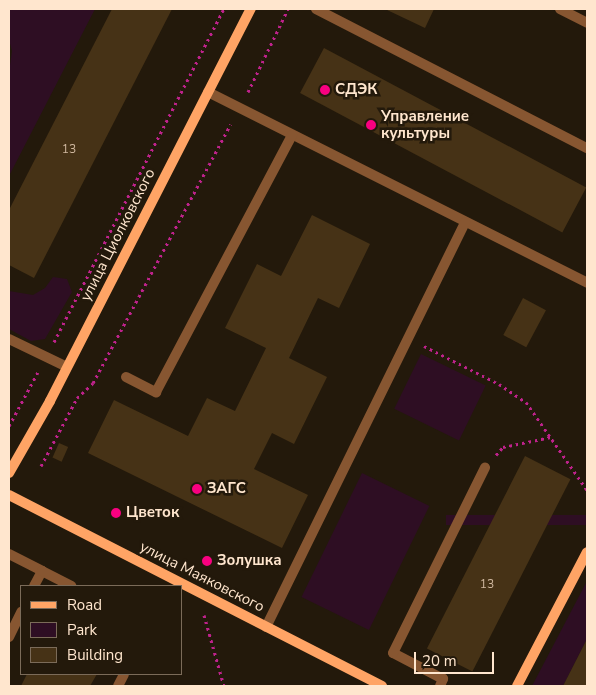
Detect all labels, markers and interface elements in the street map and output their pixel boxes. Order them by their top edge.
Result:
place label: СДЭК [335,81,377,99]
marker: СДЭК [319,84,331,96]
place label: Управление культуры [381,107,469,142]
marker: Управление культуры [365,119,377,131]
house number: 13 [62,143,76,157]
street label: улица Циолковского [77,166,159,304]
place label: ЗАГС [207,480,246,498]
marker: ЗАГС [191,483,203,495]
place label: Цветок [126,504,179,522]
marker: Цветок [110,507,122,519]
street label: улица Маяковского [137,538,267,616]
place label: Золушка [217,552,282,570]
marker: Золушка [201,555,213,567]
house number: 13 [480,578,494,592]
legend [20,585,182,675]
text: Road [67,595,102,615]
text: Park [67,620,97,640]
scale bar [416,642,496,674]
text: Building [67,645,123,665]
text: 20 m [422,651,457,671]

